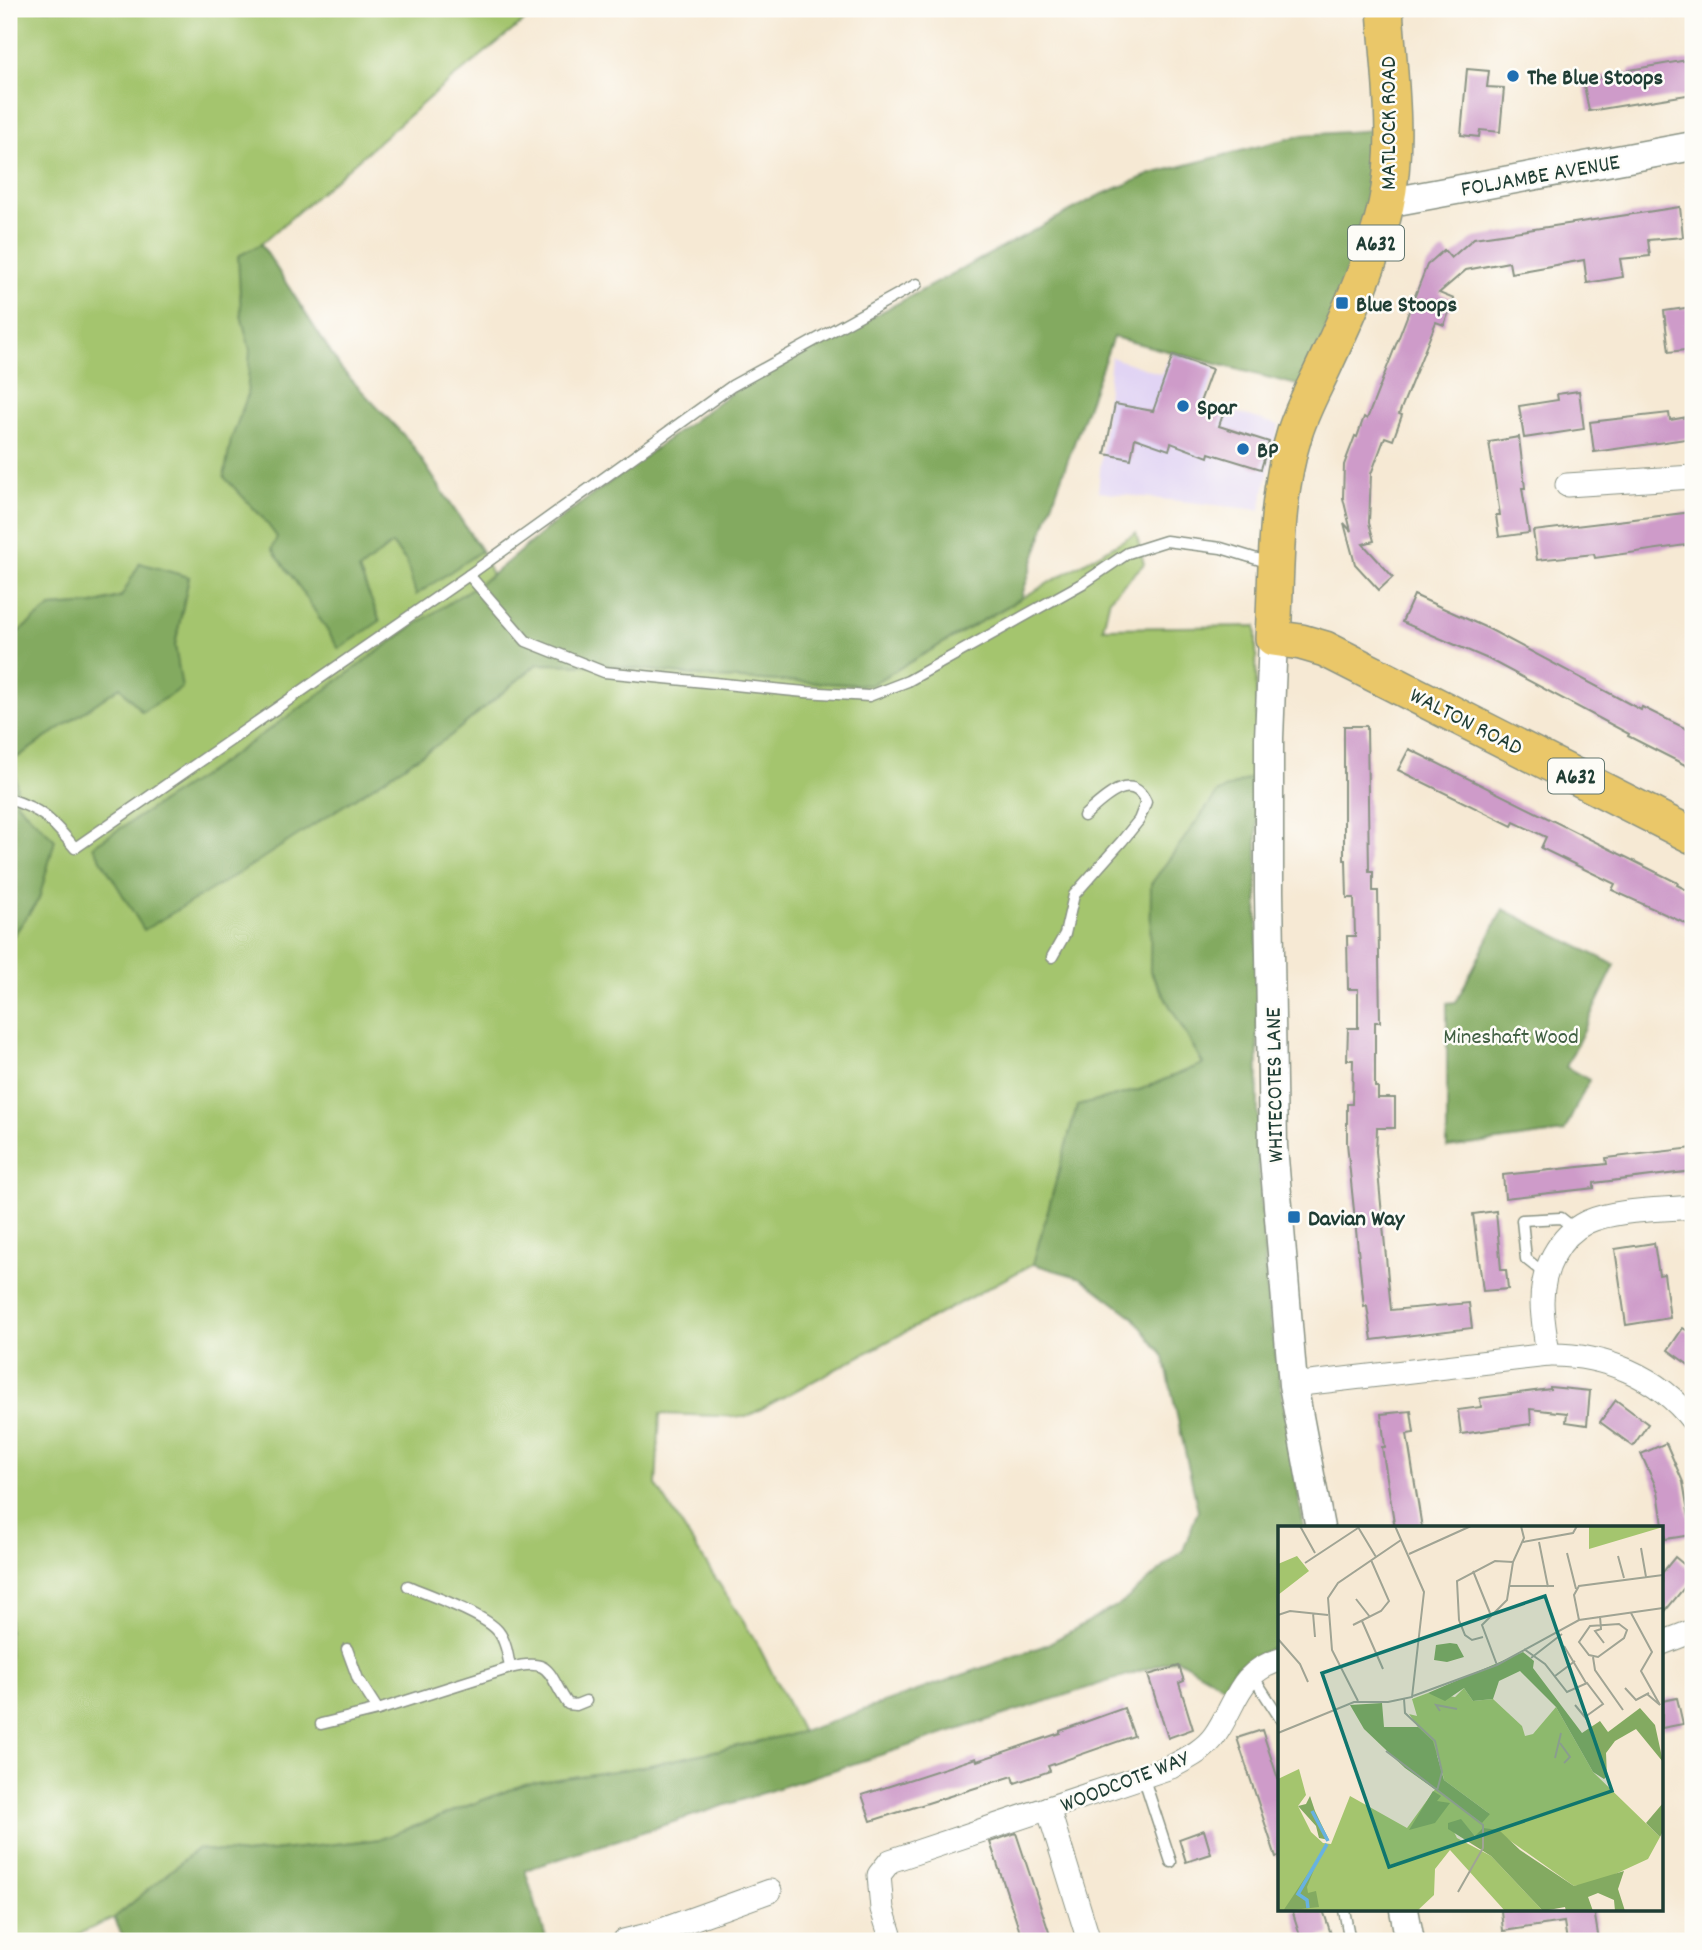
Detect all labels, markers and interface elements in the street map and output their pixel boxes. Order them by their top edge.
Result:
street label: MATLOCK ROAD [1374,56,1407,190]
place label: The Blue Stoops [1527,63,1664,96]
marker: The Blue Stoops [1505,68,1521,84]
street label: FOLJAMBE AVENUE [1459,147,1623,208]
road number: A632 [1348,226,1404,260]
place label: Blue Stoops [1356,290,1457,323]
marker: Blue Stoops [1334,295,1350,311]
place label: Spar [1197,393,1238,426]
marker: Spar [1175,398,1191,414]
place label: BP [1257,436,1279,469]
marker: BP [1235,441,1251,457]
street label: WALTON ROAD [1403,680,1528,766]
road number: A632 [1548,758,1604,794]
street label: WHITECOTES LANE [1259,1007,1294,1163]
park label: Mineshaft Wood [1443,1022,1579,1055]
place label: Davian Way [1308,1204,1406,1237]
marker: Davian Way [1286,1209,1302,1225]
inset map [1278,1526,1664,1912]
street label: WOODCOTE WAY [1056,1743,1195,1823]

